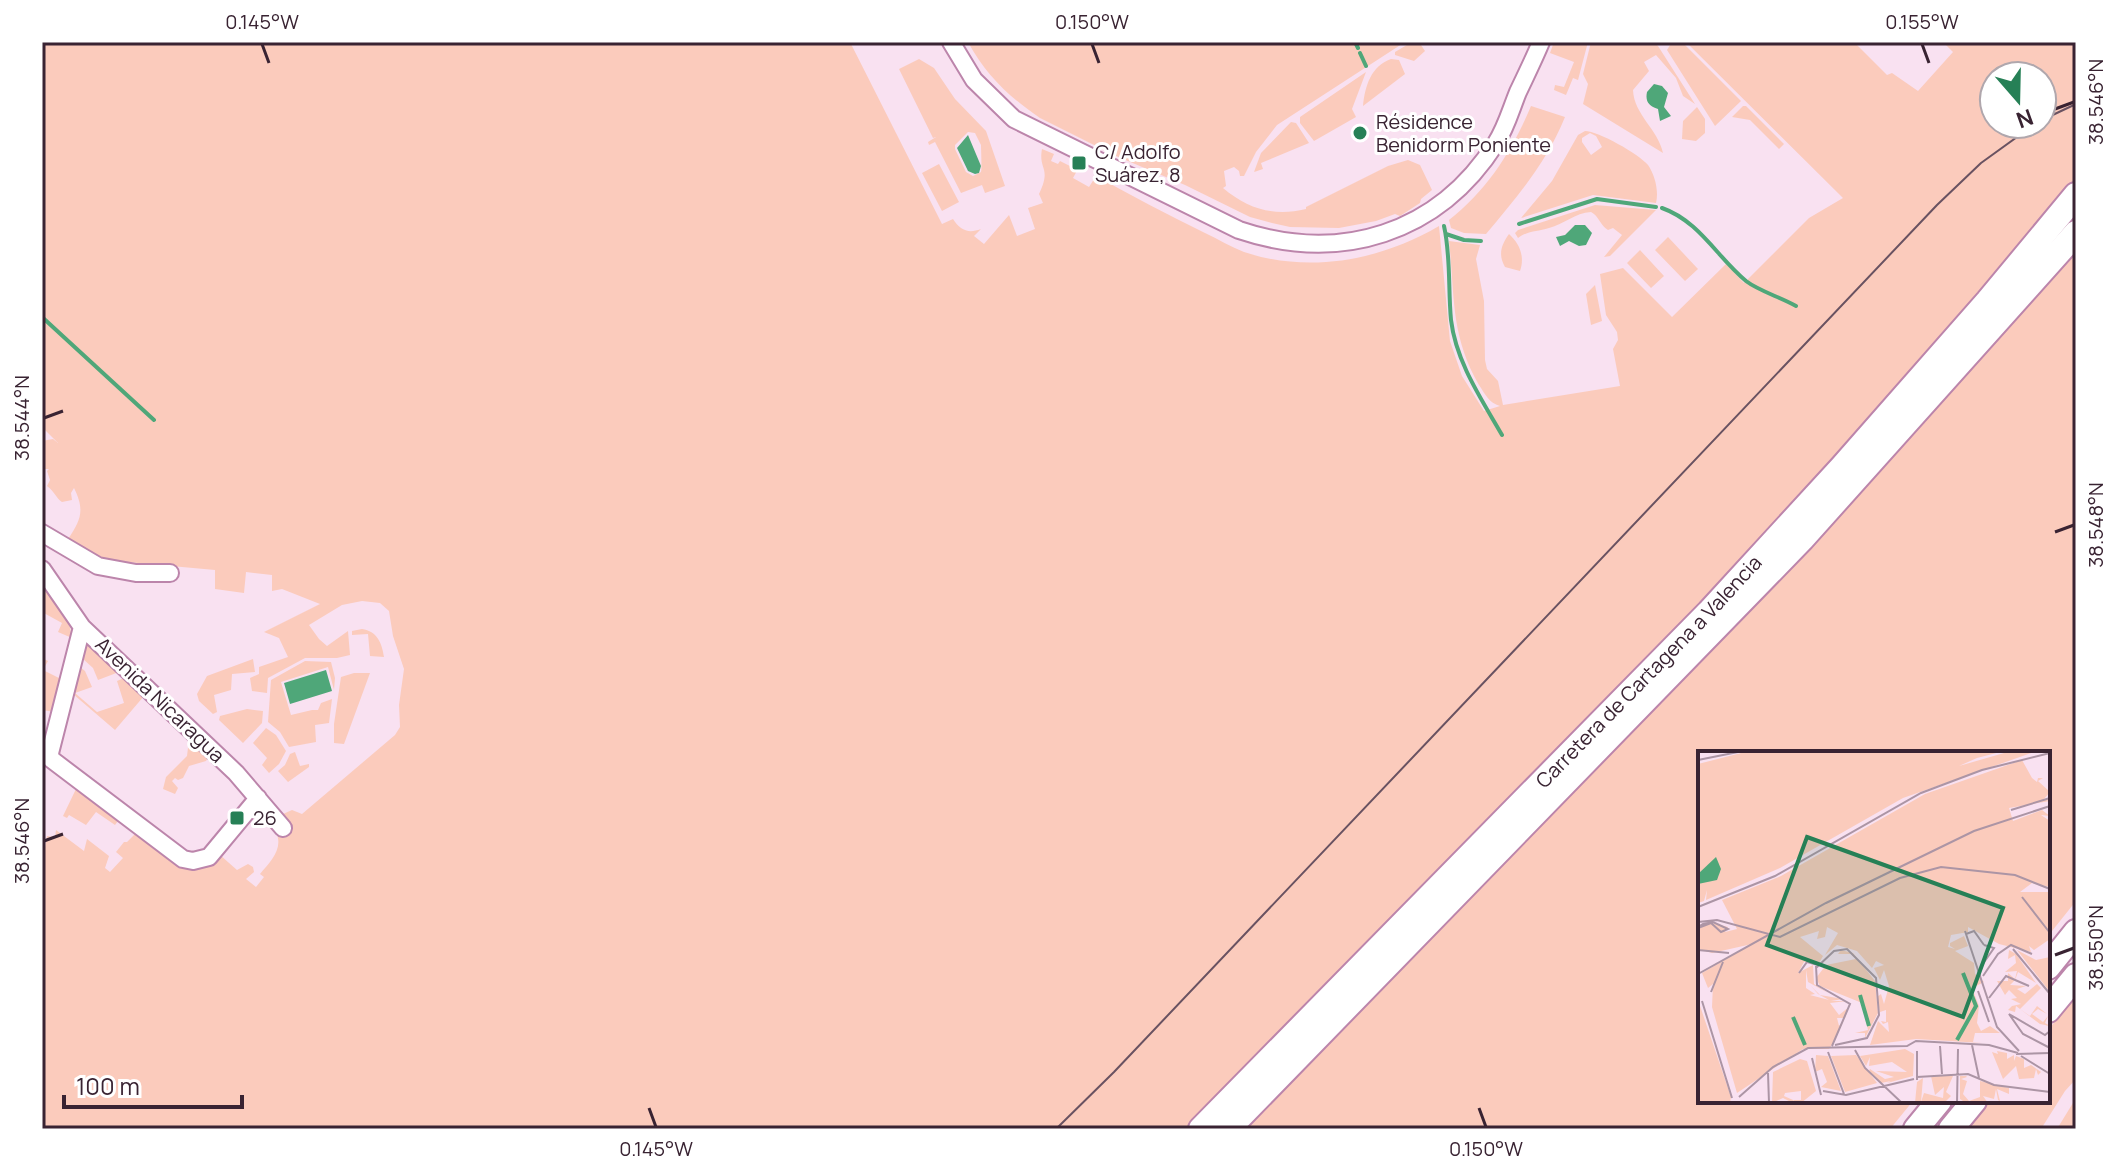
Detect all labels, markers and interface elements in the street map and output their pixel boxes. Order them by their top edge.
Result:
text: 0.145°W [225,8,299,35]
text: 0.150°W [1055,8,1129,35]
text: 0.155°W [1885,8,1959,35]
text: 38.546°N [2082,59,2109,145]
north arrow [1978,60,2058,140]
text: N [2012,102,2037,136]
place label: Résidence Benidorm Poniente [1376,108,1551,158]
marker: Résidence Benidorm Poniente [1351,124,1369,142]
place label: C/ Adolfo Suárez, 8 [1095,138,1181,188]
marker: C/ Adolfo Suárez, 8 [1070,154,1088,172]
text: 38.544°N [8,375,35,461]
text: 38.548°N [2082,482,2109,568]
street label: Carretera de Cartagena a Valencia [1529,549,1767,794]
street label: Avenida Nicaragua [90,631,231,768]
inset map [1698,751,2050,1103]
text: 38.546°N [8,798,35,884]
place label: 26 [253,804,277,831]
marker: 26 [228,809,246,827]
text: 38.550°N [2082,905,2109,991]
scale bar [64,1059,242,1109]
text: 100 m [76,1069,140,1102]
text: 0.145°W [619,1135,693,1162]
text: 0.150°W [1449,1135,1523,1162]

